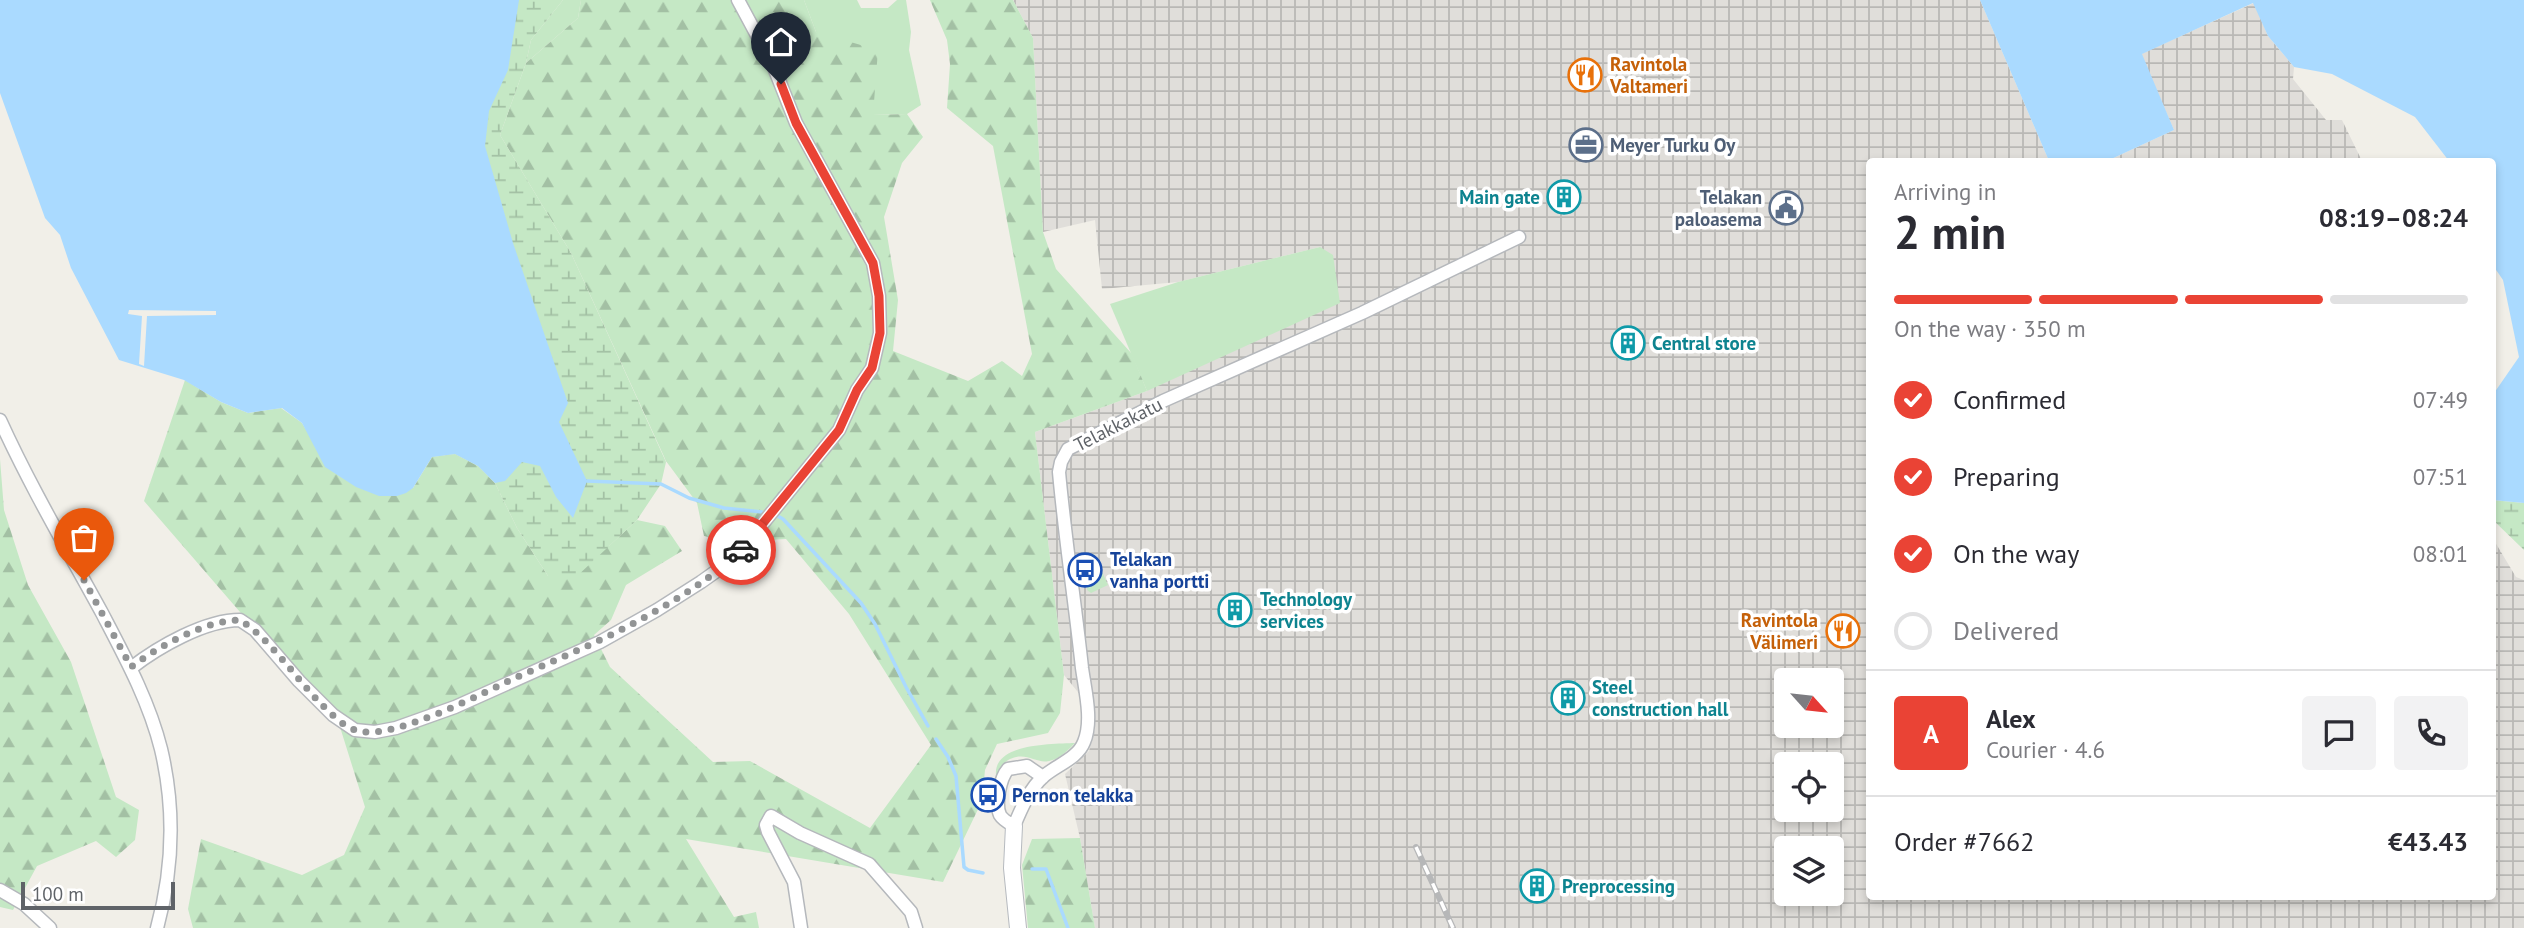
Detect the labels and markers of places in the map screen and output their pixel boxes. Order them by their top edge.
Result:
pin [751,12.0,811,84]
place label: Ravintola Valtameri [1609,52,1688,98]
restaurant icon: Ravintola Valtameri [1566,56,1604,94]
office icon: Meyer Turku Oy [1567,126,1605,164]
place label: Meyer Turku Oy [1610,133,1736,157]
building icon: Main gate [1545,178,1583,216]
place label: Main gate [1459,185,1540,209]
place label: Telakan paloasema [1675,185,1762,231]
public building icon: Telakan paloasema [1767,189,1805,227]
building icon: Central store [1609,324,1647,362]
place label: Central store [1652,331,1756,355]
pin [54,508,114,580]
place label: Telakan vanha portti [1109,547,1209,593]
bus stop icon: Telakan vanha portti [1066,551,1104,589]
place label: Technology services [1260,587,1353,633]
building icon: Technology services [1216,591,1254,629]
place label: Ravintola Välimeri [1741,608,1818,654]
restaurant icon: Ravintola Välimeri [1824,612,1862,650]
place label: Steel construction hall [1592,675,1729,721]
building icon: Steel construction hall [1549,679,1587,717]
bus stop icon: Pernon telakka [969,776,1007,814]
place label: Pernon telakka [1012,783,1134,807]
building icon: Preprocessing [1518,867,1556,905]
place label: Preprocessing [1562,874,1675,898]

